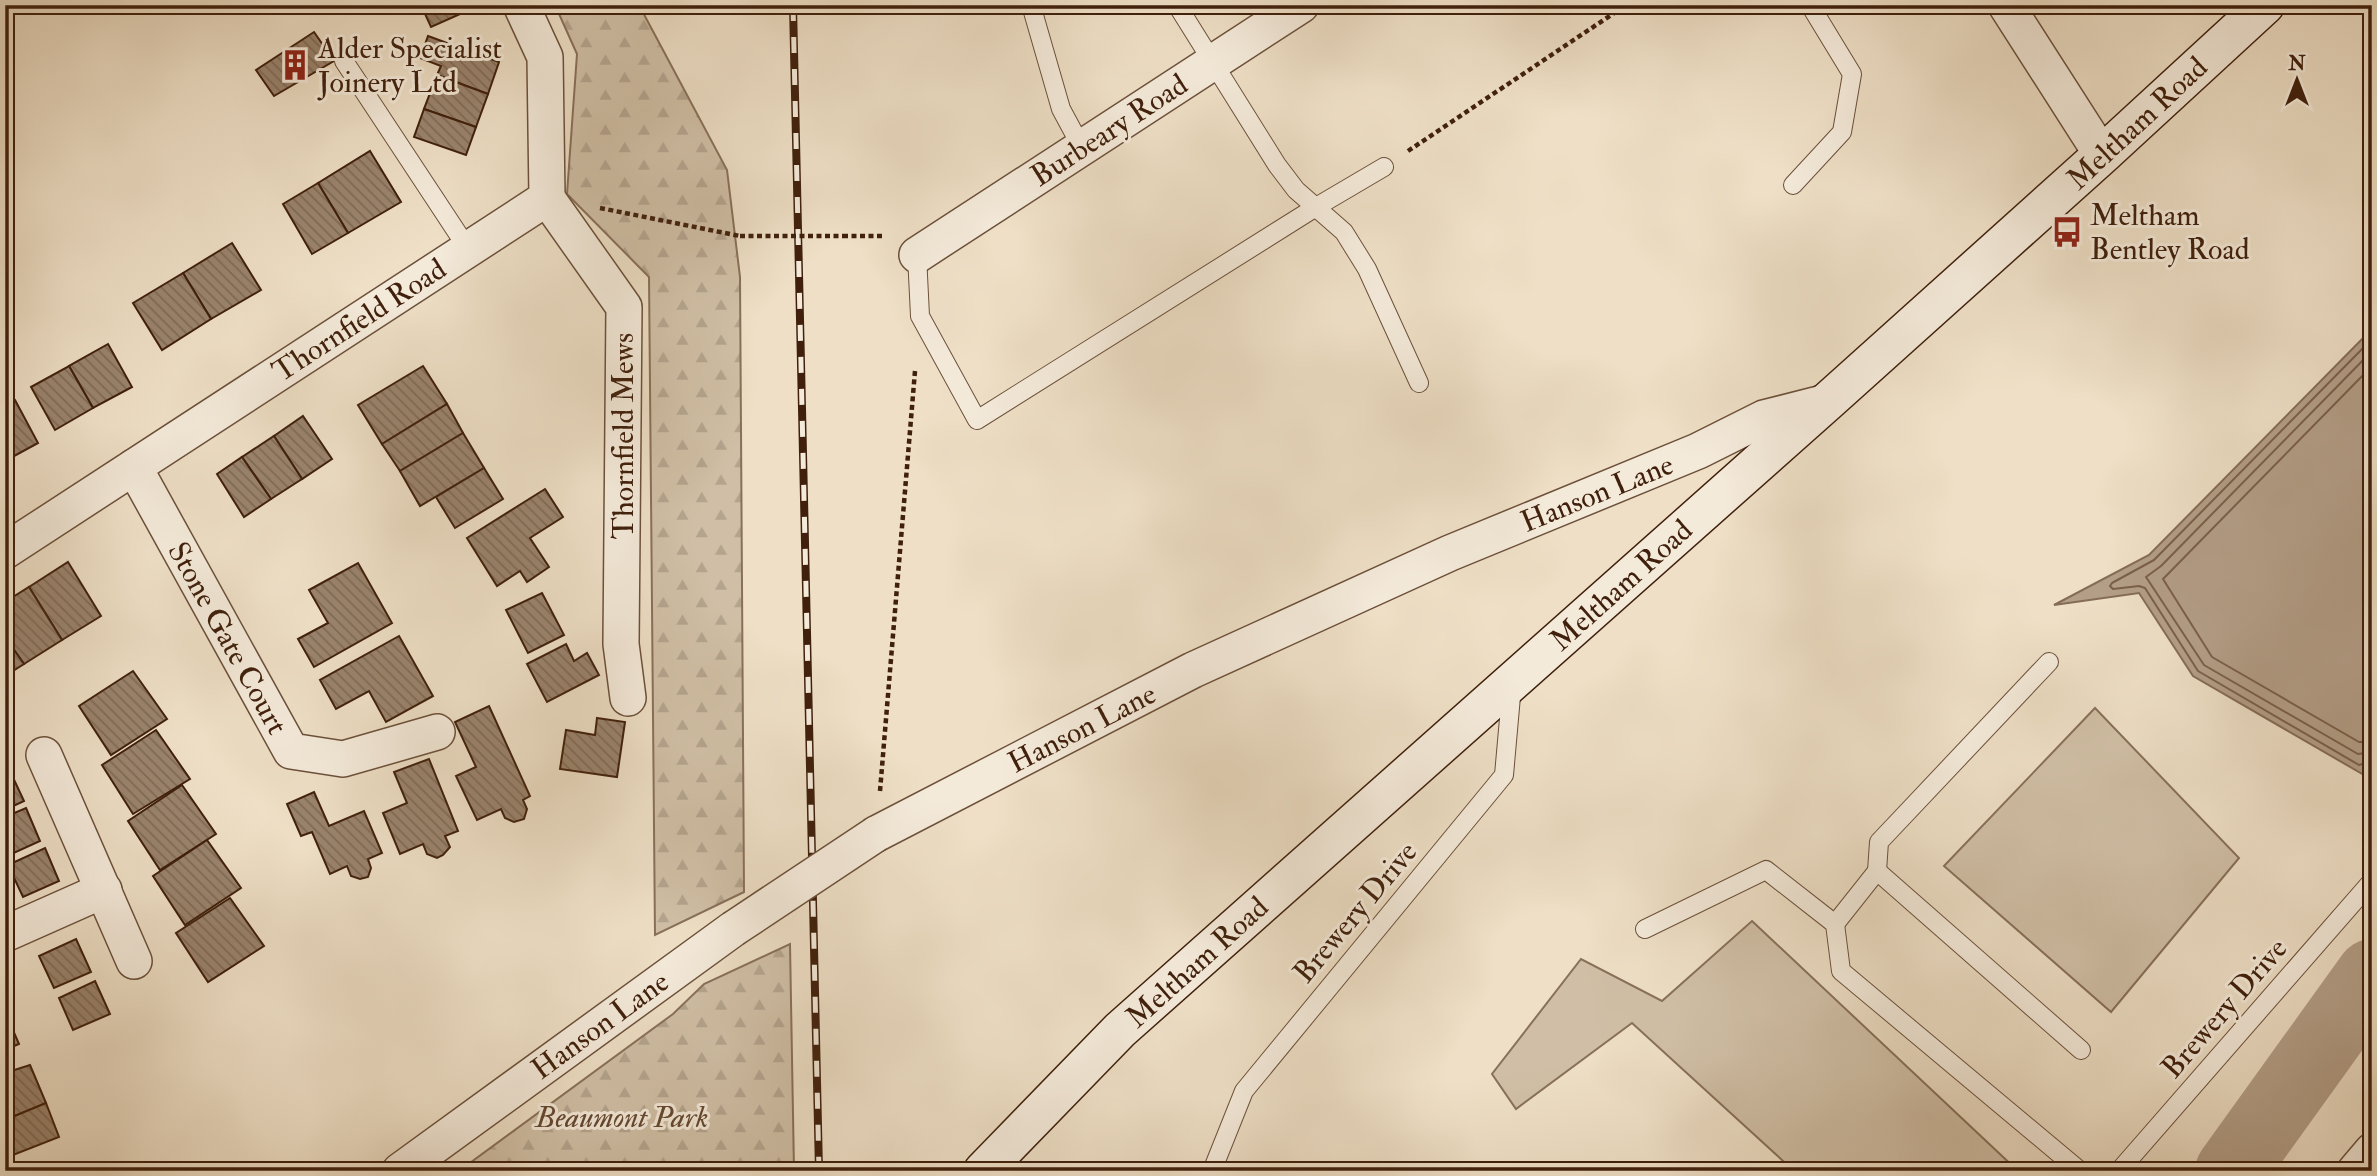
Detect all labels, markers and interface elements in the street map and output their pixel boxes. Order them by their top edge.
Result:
place label: Alder Specialist Joinery Ltd [317,30,502,101]
north arrow [2262,46,2332,116]
building icon: Alder Specialist Joinery Ltd [278,48,312,82]
street label: Meltham Road [2059,49,2215,198]
text: N [2287,52,2306,76]
street label: Burbeary Road [1024,66,1195,195]
place label: Meltham Bentley Road [2090,197,2250,268]
bus stop icon: Meltham Bentley Road [2050,215,2084,249]
street label: Thornfield Road [266,250,453,390]
street label: Thornfield Mews [605,333,642,539]
street label: Hanson Lane [1516,446,1679,541]
street label: Meltham Road [1543,512,1700,659]
street label: Stone Gate Court [159,536,296,741]
street label: Hanson Lane [1002,675,1162,781]
street label: Brewery Drive [1285,834,1425,991]
street label: Meltham Road [1119,889,1276,1036]
street label: Brewery Drive [2154,931,2295,1086]
street label: Hanson Lane [524,963,676,1088]
park label: Beaumont Park [534,1099,709,1136]

